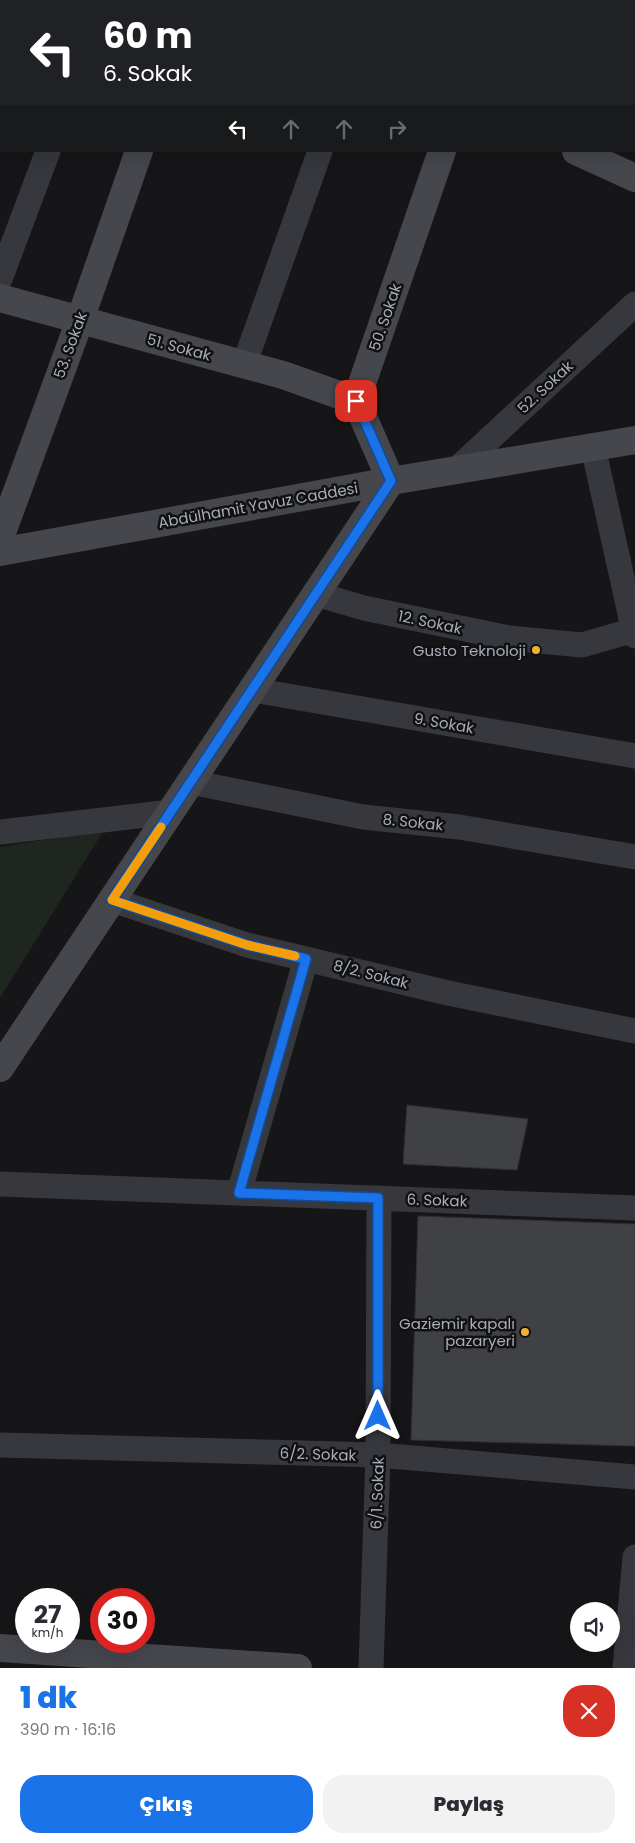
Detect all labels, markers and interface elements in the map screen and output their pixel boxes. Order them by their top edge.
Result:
text: 60 m [103,11,193,60]
icon: left [20,20,85,85]
text: 6. Sokak [103,58,192,89]
icon: left [224,115,252,143]
icon: ahead [277,115,305,143]
icon: ahead [330,115,358,143]
icon: right [383,115,411,143]
street label: 50. Sokak [364,280,406,354]
street label: 53. Sokak [48,309,92,381]
street label: 51. Sokak [145,328,214,366]
street label: 52. Sokak [513,356,578,418]
pin [335,380,377,422]
icon: arrive [342,387,370,415]
street label: Abdülhamit Yavuz Caddesi [156,477,360,533]
street label: 12. Sokak [396,605,464,639]
place label: Gusto Teknoloji [413,640,526,661]
marker: Gusto Teknoloji [530,644,542,656]
street label: 9. Sokak [412,707,476,739]
street label: 8. Sokak [382,808,445,836]
street label: 8/2. Sokak [331,955,411,993]
street label: 6. Sokak [406,1188,468,1212]
place label: Gaziemir kapalı pazaryeri [399,1313,515,1351]
marker: Gaziemir kapalı pazaryeri [519,1326,531,1338]
position arrow [351,1389,403,1441]
street label: 6/2. Sokak [279,1442,357,1466]
street label: 6/1. Sokak [365,1456,389,1530]
speed limit sign: 30 [90,1588,155,1653]
text: 27 [34,1597,61,1632]
map controls [570,1602,620,1652]
button: sound [570,1602,620,1652]
text: km/h [32,1624,63,1641]
text: 1 dk [20,1676,77,1719]
button: close [563,1685,615,1737]
text: 390 m · 16:16 [20,1718,116,1741]
button: Çıkış [20,1775,313,1833]
button: Paylaş [323,1775,615,1833]

